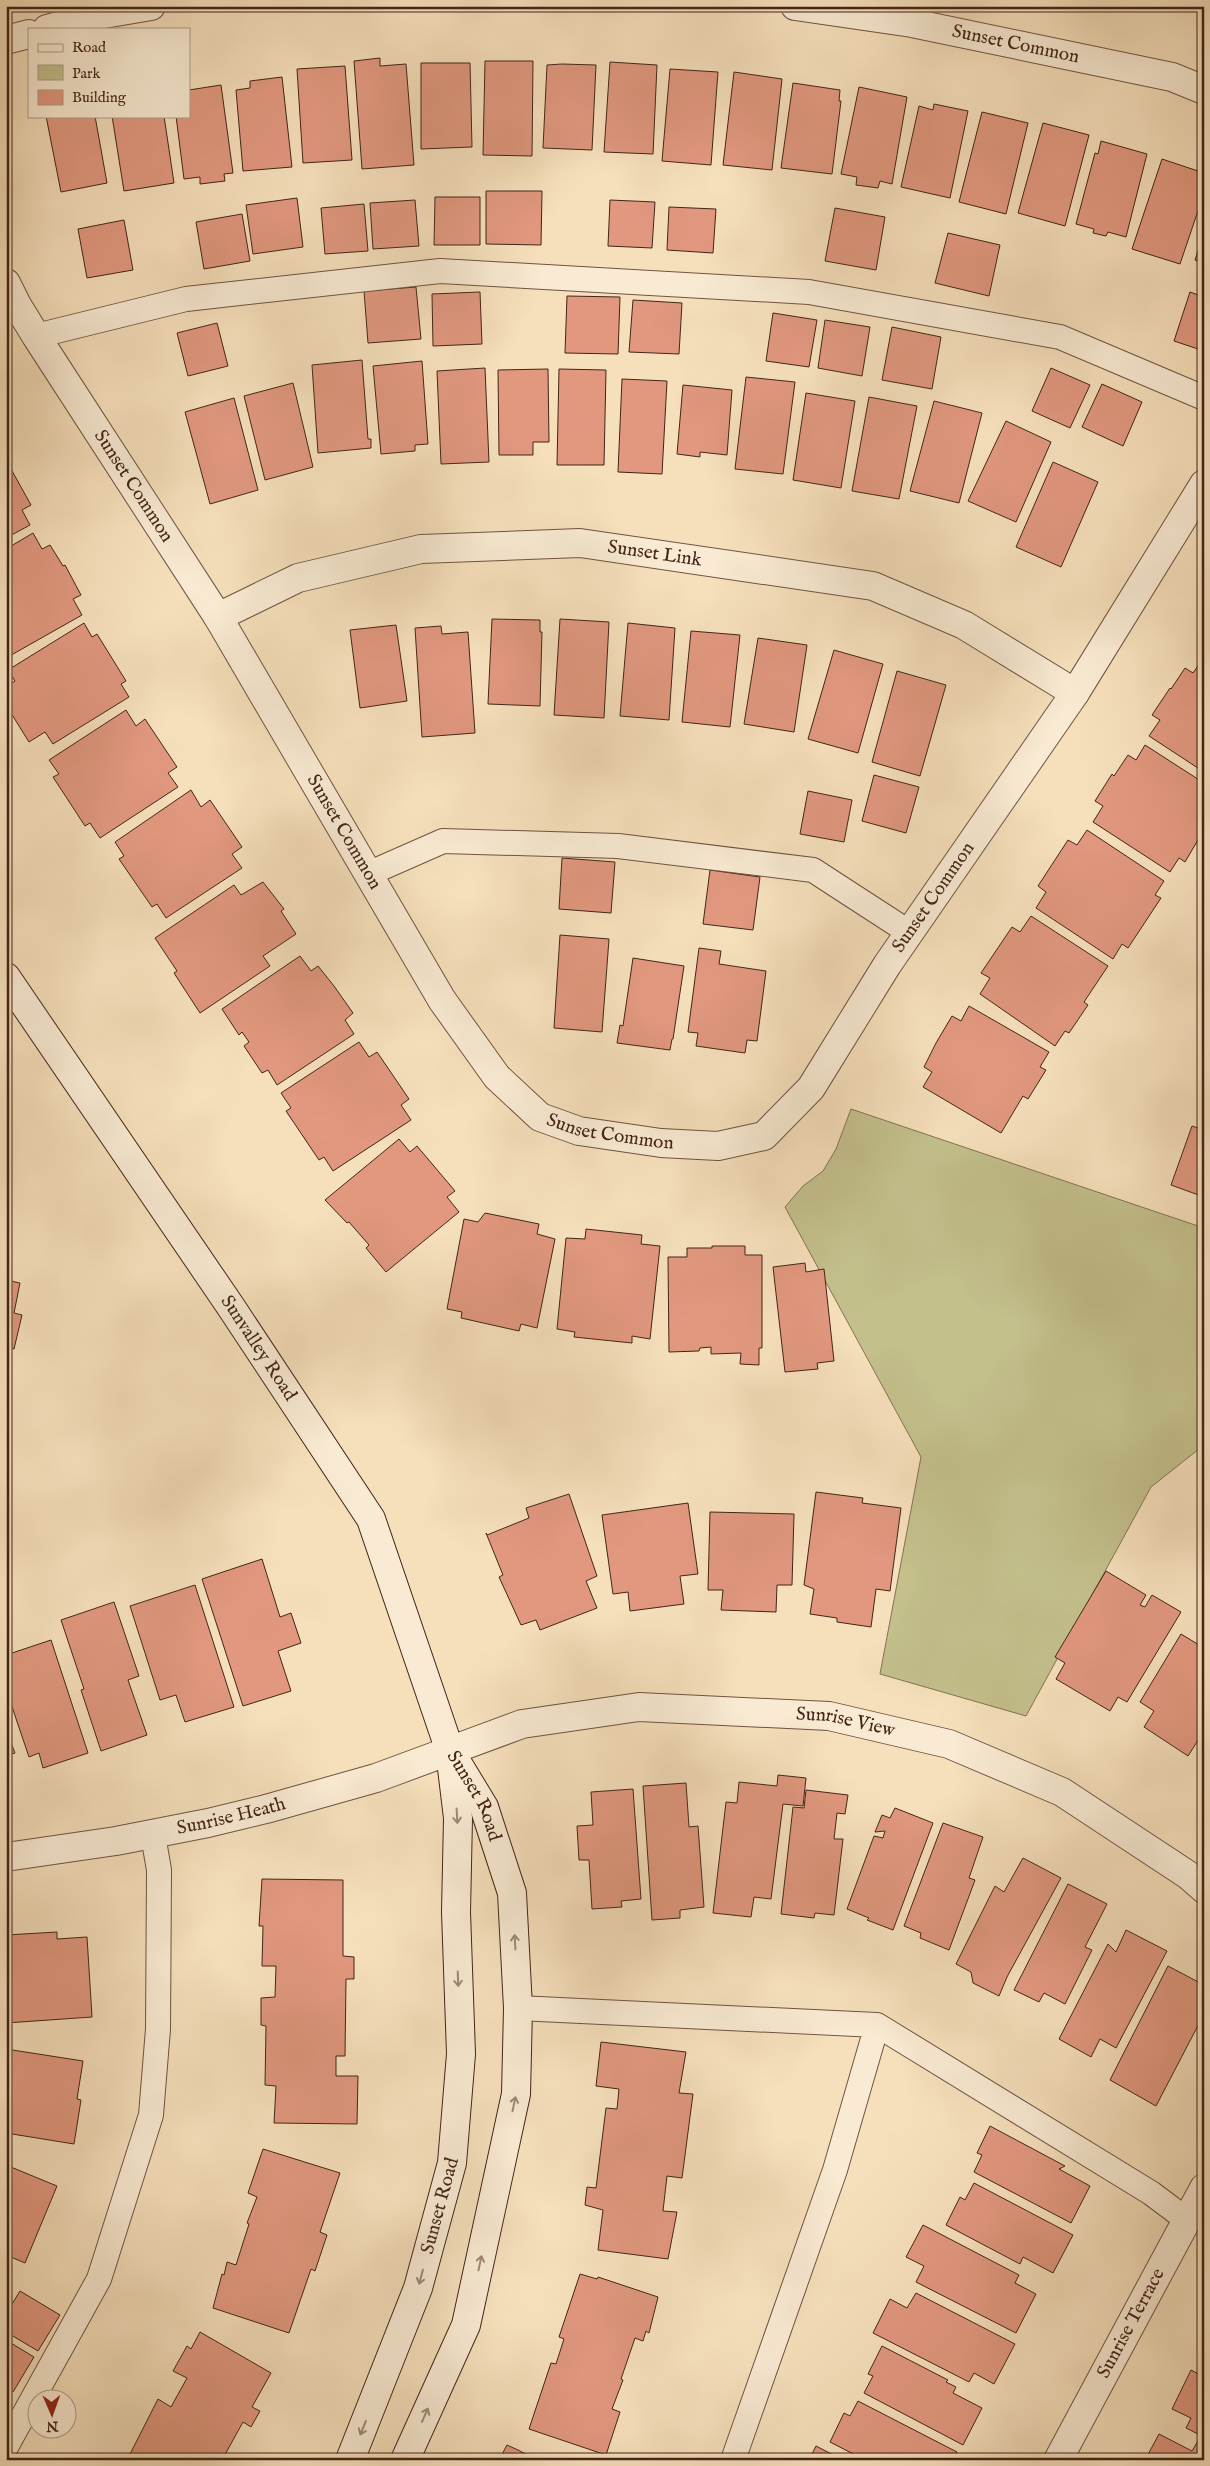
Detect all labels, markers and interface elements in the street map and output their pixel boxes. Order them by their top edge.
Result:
street label: Sunset Common [950,20,1081,69]
legend [28,28,190,118]
text: Road [72,38,107,57]
text: Park [72,64,102,83]
text: Building [72,88,127,107]
street label: Sunset Common [88,425,179,547]
street label: Sunset Link [606,535,704,573]
street label: Sunset Common [301,770,387,894]
street label: Sunset Common [887,838,980,958]
street label: Sunset Common [543,1108,674,1156]
street label: Sunvalley Road [215,1291,302,1406]
street label: Sunrise View [795,1702,898,1743]
street label: Sunset Road [441,1747,507,1845]
street label: Sunrise Heath [175,1792,288,1841]
one-way arrow [453,1808,462,1824]
one-way arrow [510,1934,519,1950]
one-way arrow [454,1971,463,1987]
one-way arrow [510,2097,519,2113]
street label: Sunset Road [416,2154,465,2257]
one-way arrow [475,2255,485,2271]
street label: Sunrise Terrace [1092,2264,1171,2383]
one-way arrow [416,2268,425,2284]
north arrow [28,2388,78,2438]
one-way arrow [421,2408,431,2423]
text: N [46,2417,60,2435]
one-way arrow [357,2420,367,2435]

